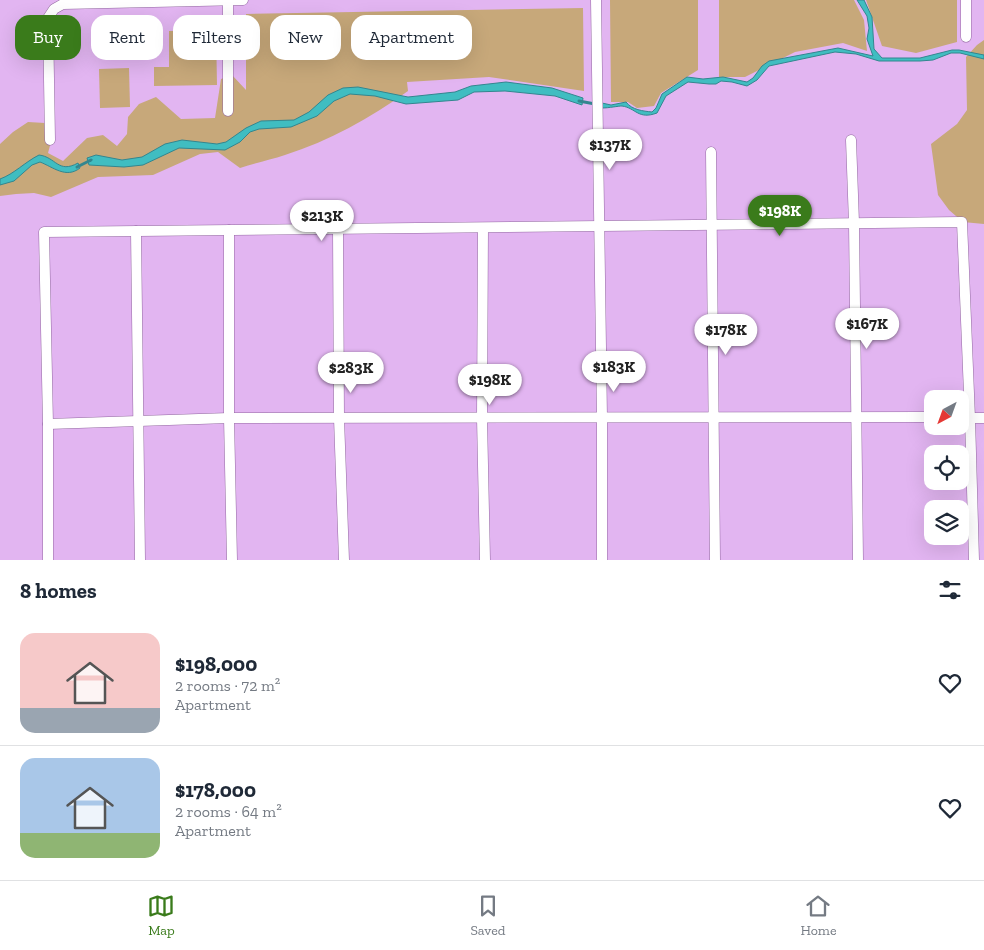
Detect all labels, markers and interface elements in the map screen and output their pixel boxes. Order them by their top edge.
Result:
chip: Buy [15,15,81,60]
chip: Rent [91,15,163,60]
chip: Filters [173,15,260,60]
chip: New [270,15,341,60]
chip: Apartment [351,15,472,60]
pin: $137K [575,128,645,171]
text: $137K [589,135,631,154]
pin: $198K [745,194,815,237]
pin: $213K [287,200,357,242]
text: $198K [759,201,801,220]
text: $213K [301,206,343,225]
pin: $167K [832,308,902,350]
pin: $178K [691,314,761,356]
text: $167K [846,314,888,333]
text: $178K [705,320,747,339]
pin: $183K [579,350,649,393]
pin: $283K [316,352,386,394]
text: $183K [593,357,635,376]
text: $283K [329,358,373,377]
pin: $198K [455,364,525,406]
text: $198K [469,370,511,389]
north arrow [924,390,969,435]
map controls [924,390,969,545]
button: locate [924,445,969,490]
button: layers [924,500,969,545]
icon: filters [936,576,964,604]
text: 8 homes [20,578,97,603]
text: $198,000 [175,651,257,676]
icon: home [60,653,120,713]
icon: heart [936,669,964,697]
text: 2 rooms · 72 m² [175,676,280,695]
text: Apartment [175,695,251,714]
text: $178,000 [175,777,256,802]
icon: home [60,778,120,838]
icon: heart [936,794,964,822]
text: 2 rooms · 64 m² [175,802,282,821]
text: Apartment [175,821,251,840]
tab: Map [147,892,175,939]
tab: Saved [470,892,506,939]
tab: Home [800,892,837,939]

